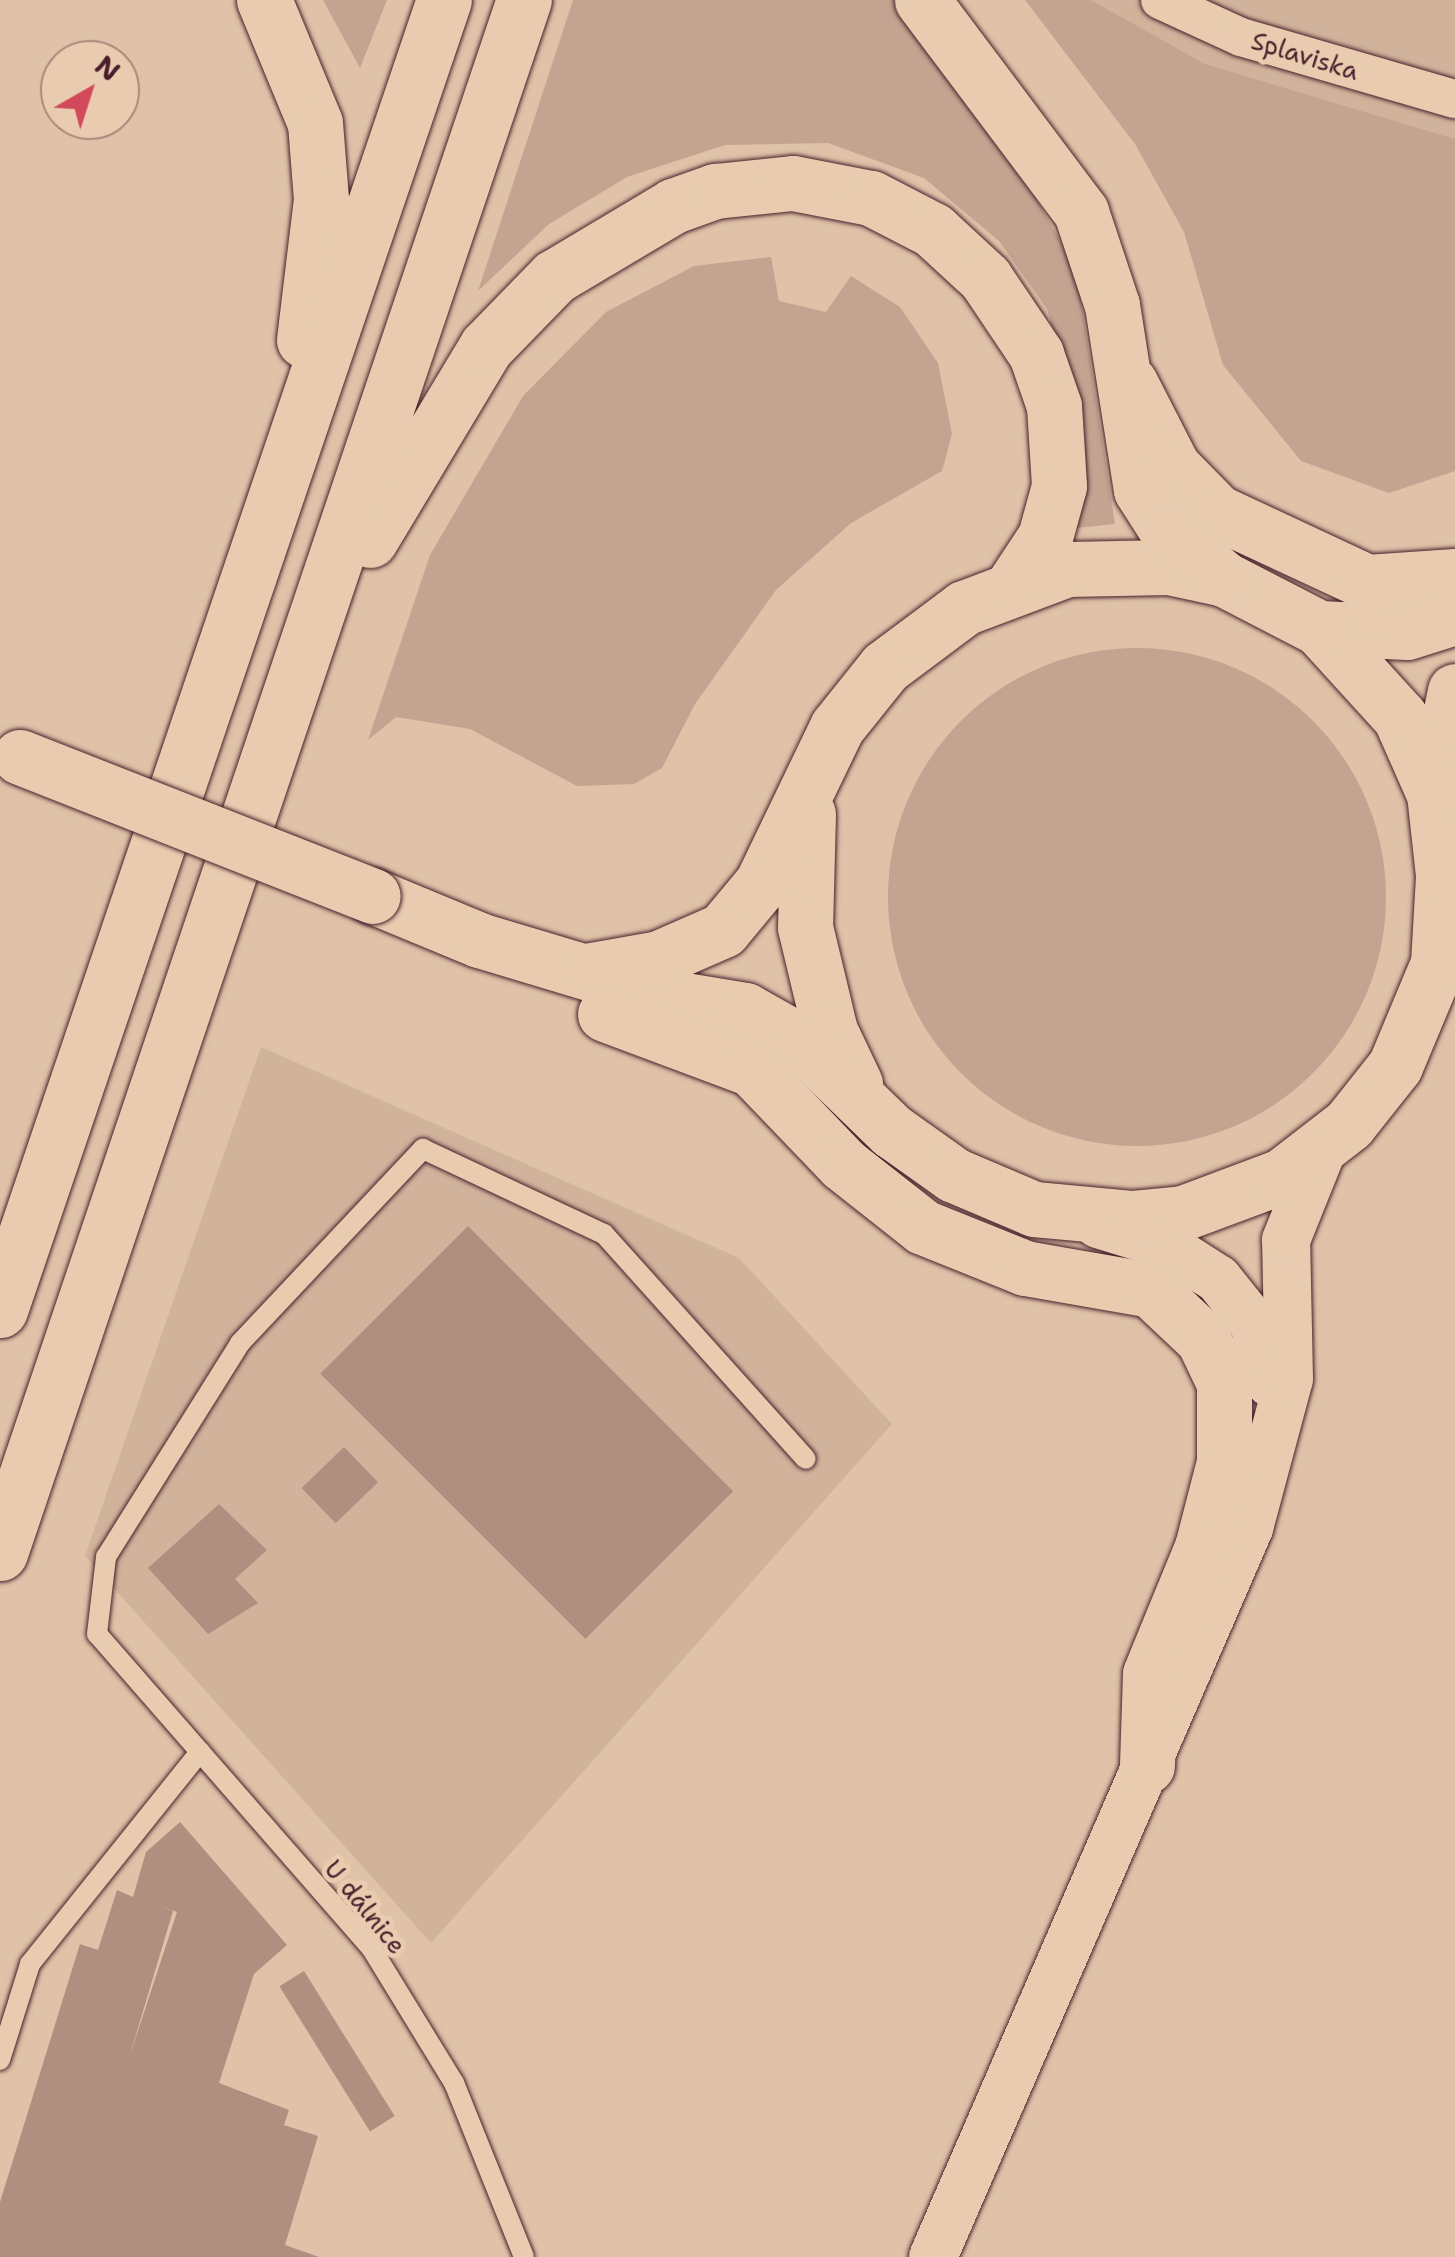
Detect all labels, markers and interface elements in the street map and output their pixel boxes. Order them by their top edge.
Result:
street label: Splaviska [1248,26,1362,86]
north arrow [40,40,140,140]
text: N [87,46,128,90]
street label: U dálnice [318,1854,412,1960]

